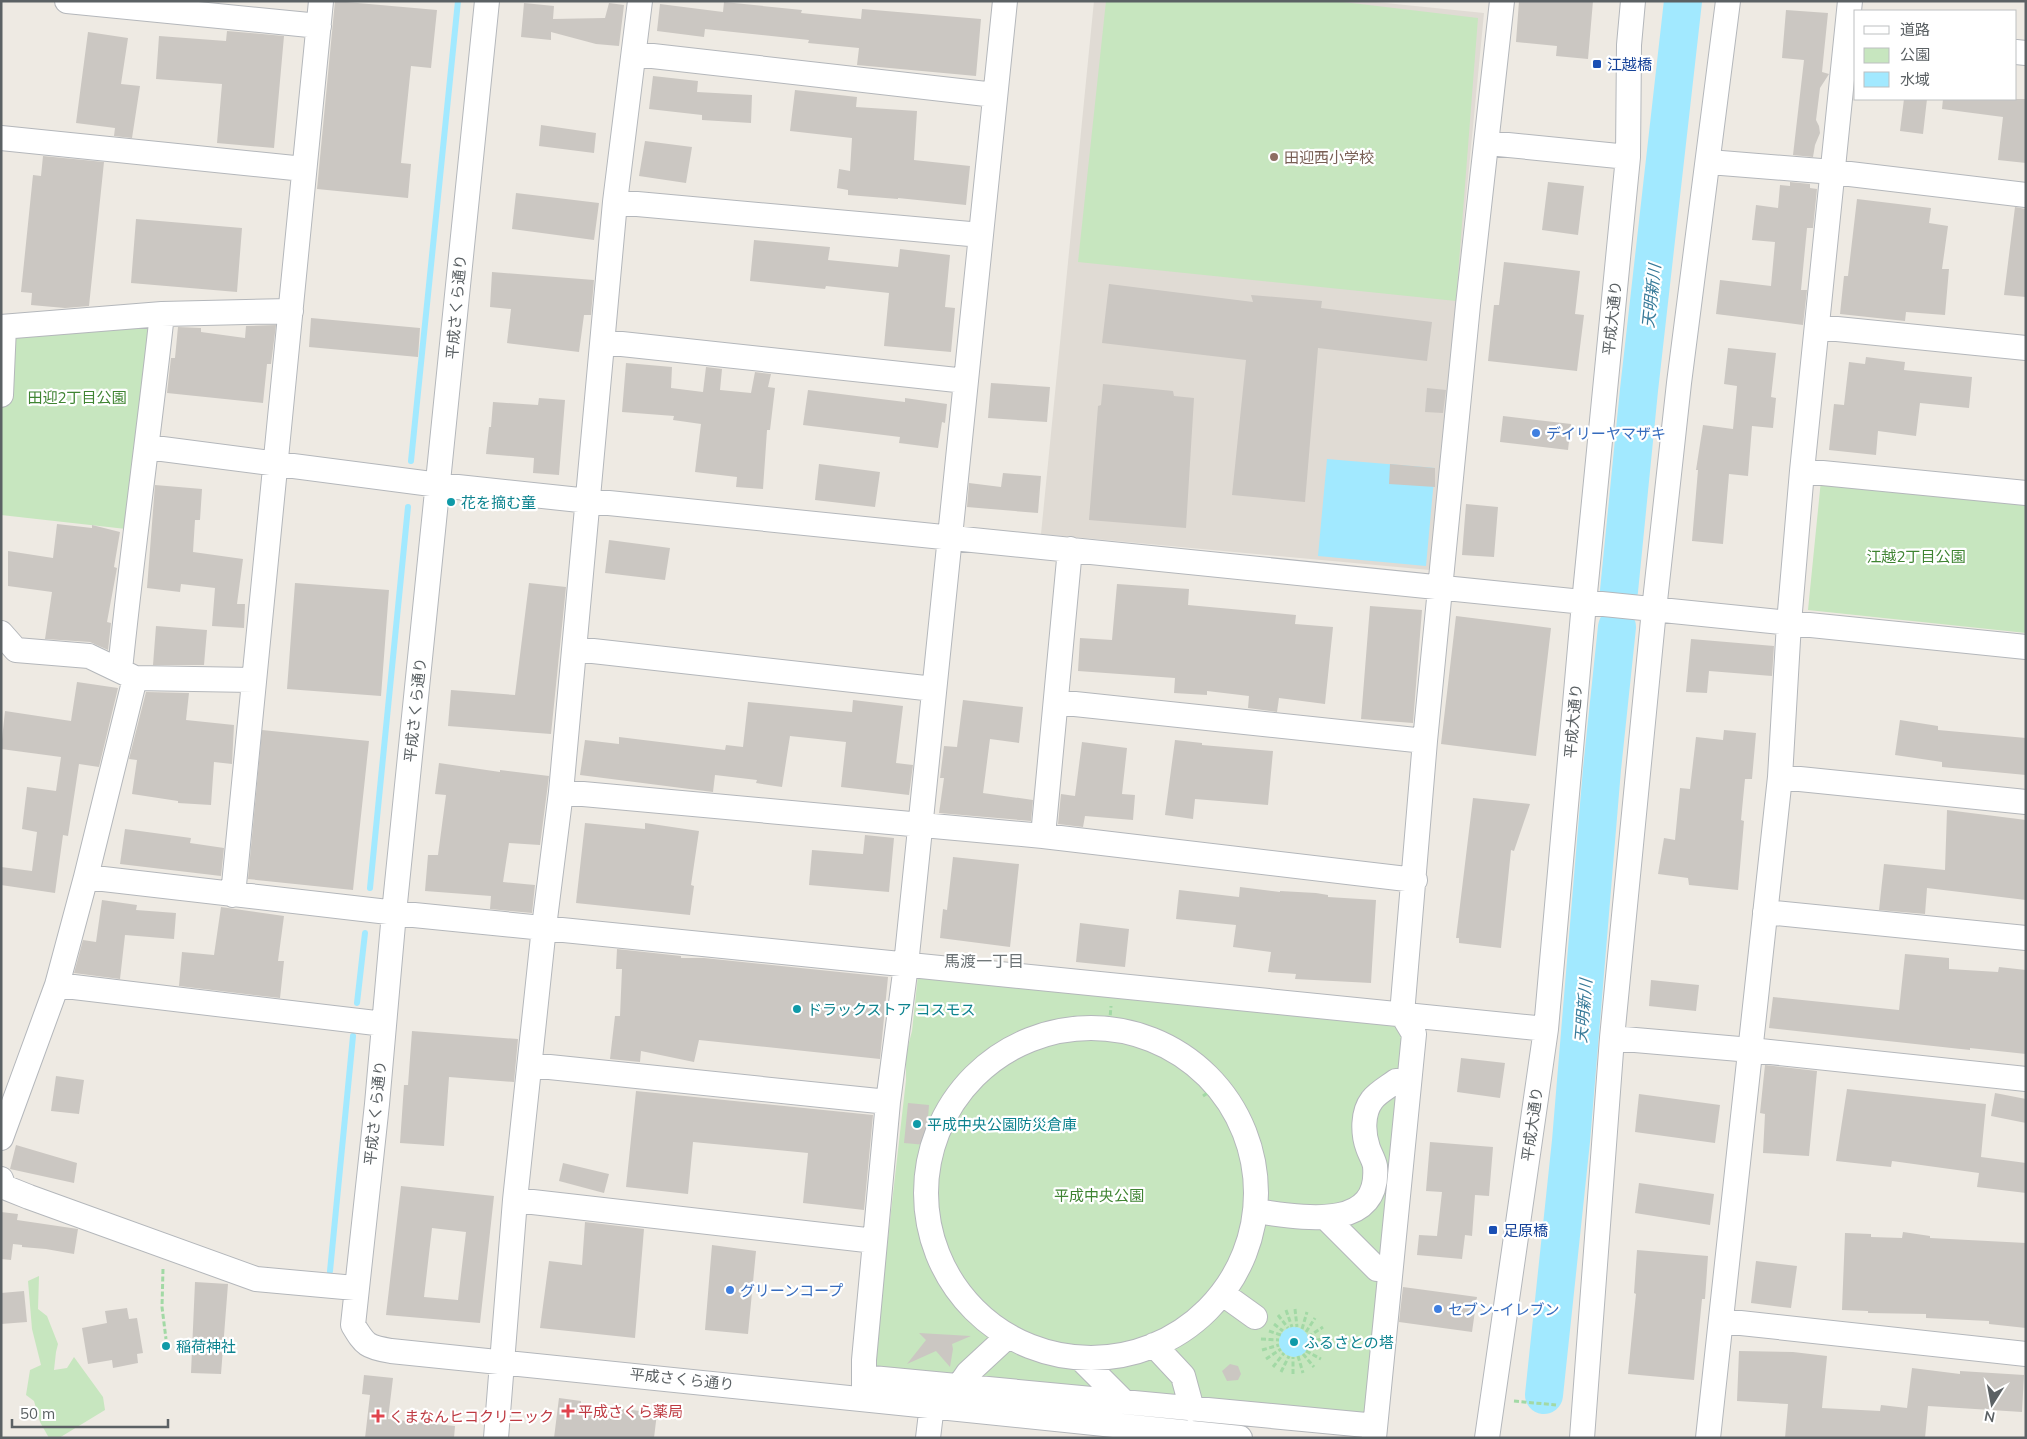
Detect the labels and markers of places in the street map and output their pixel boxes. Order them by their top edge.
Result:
place label: 江越橋 [1607,55,1652,74]
marker: 江越橋 [1591,58,1603,70]
place label: 田迎西小学校 [1284,148,1374,167]
marker: 田迎西小学校 [1268,151,1280,163]
place label: デイリーヤマザキ [1546,424,1666,443]
marker: デイリーヤマザキ [1530,427,1542,439]
place label: 花を摘む童 [461,493,536,512]
marker: 花を摘む童 [445,496,457,508]
place label: ドラックストア コスモス [807,1000,975,1019]
marker: ドラックストア コスモス [791,1003,803,1015]
place label: 平成中央公園防災倉庫 [927,1115,1077,1134]
marker: 平成中央公園防災倉庫 [911,1118,923,1130]
place label: 足原橋 [1503,1221,1548,1240]
marker: 足原橋 [1487,1224,1499,1236]
place label: グリーンコープ [740,1281,843,1300]
marker: グリーンコープ [724,1284,736,1296]
place label: セブン-イレブン [1448,1300,1559,1319]
marker: セブン-イレブン [1432,1303,1444,1315]
place label: ふるさとの塔 [1304,1333,1394,1352]
marker: ふるさとの塔 [1288,1336,1300,1348]
place label: 稲荷神社 [176,1337,236,1356]
marker: 稲荷神社 [160,1340,172,1352]
place label: 平成さくら薬局 [578,1402,683,1421]
marker: 平成さくら薬局 [562,1405,574,1417]
place label: くまなんヒコクリニック [389,1407,554,1426]
marker: くまなんヒコクリニック [371,1409,385,1423]

